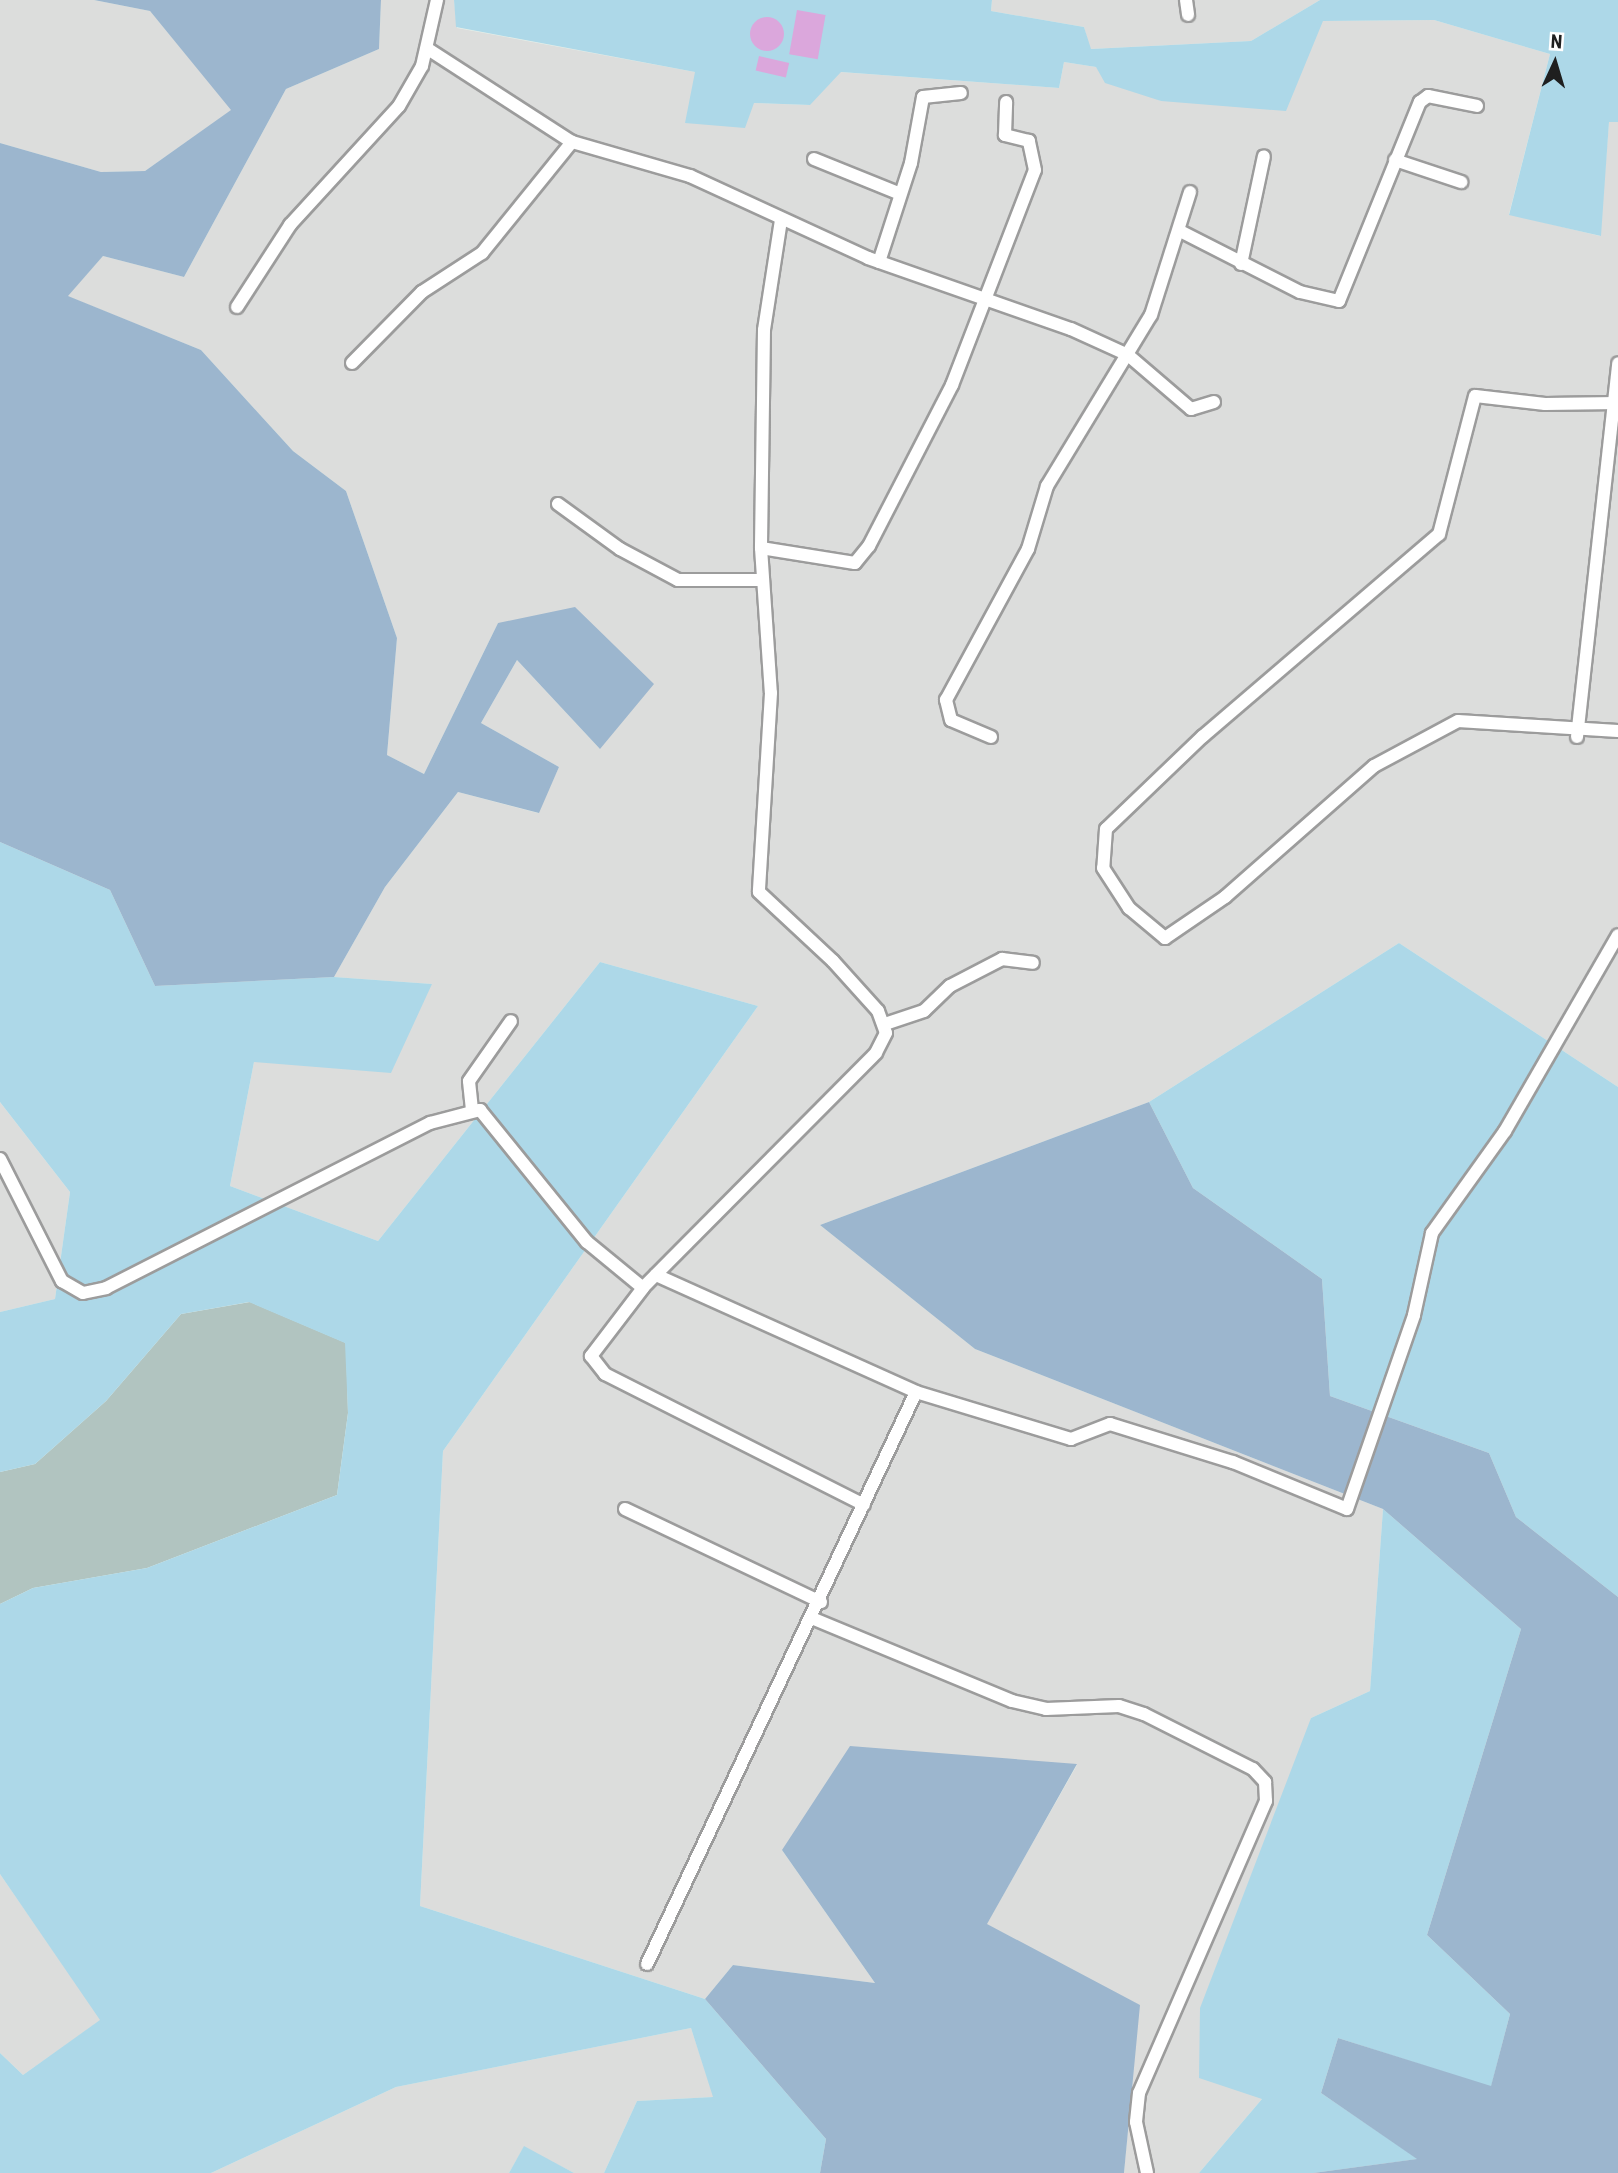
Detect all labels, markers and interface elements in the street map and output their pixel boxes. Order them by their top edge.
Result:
north arrow [1520,28,1590,98]
text: N [1550,30,1563,53]

